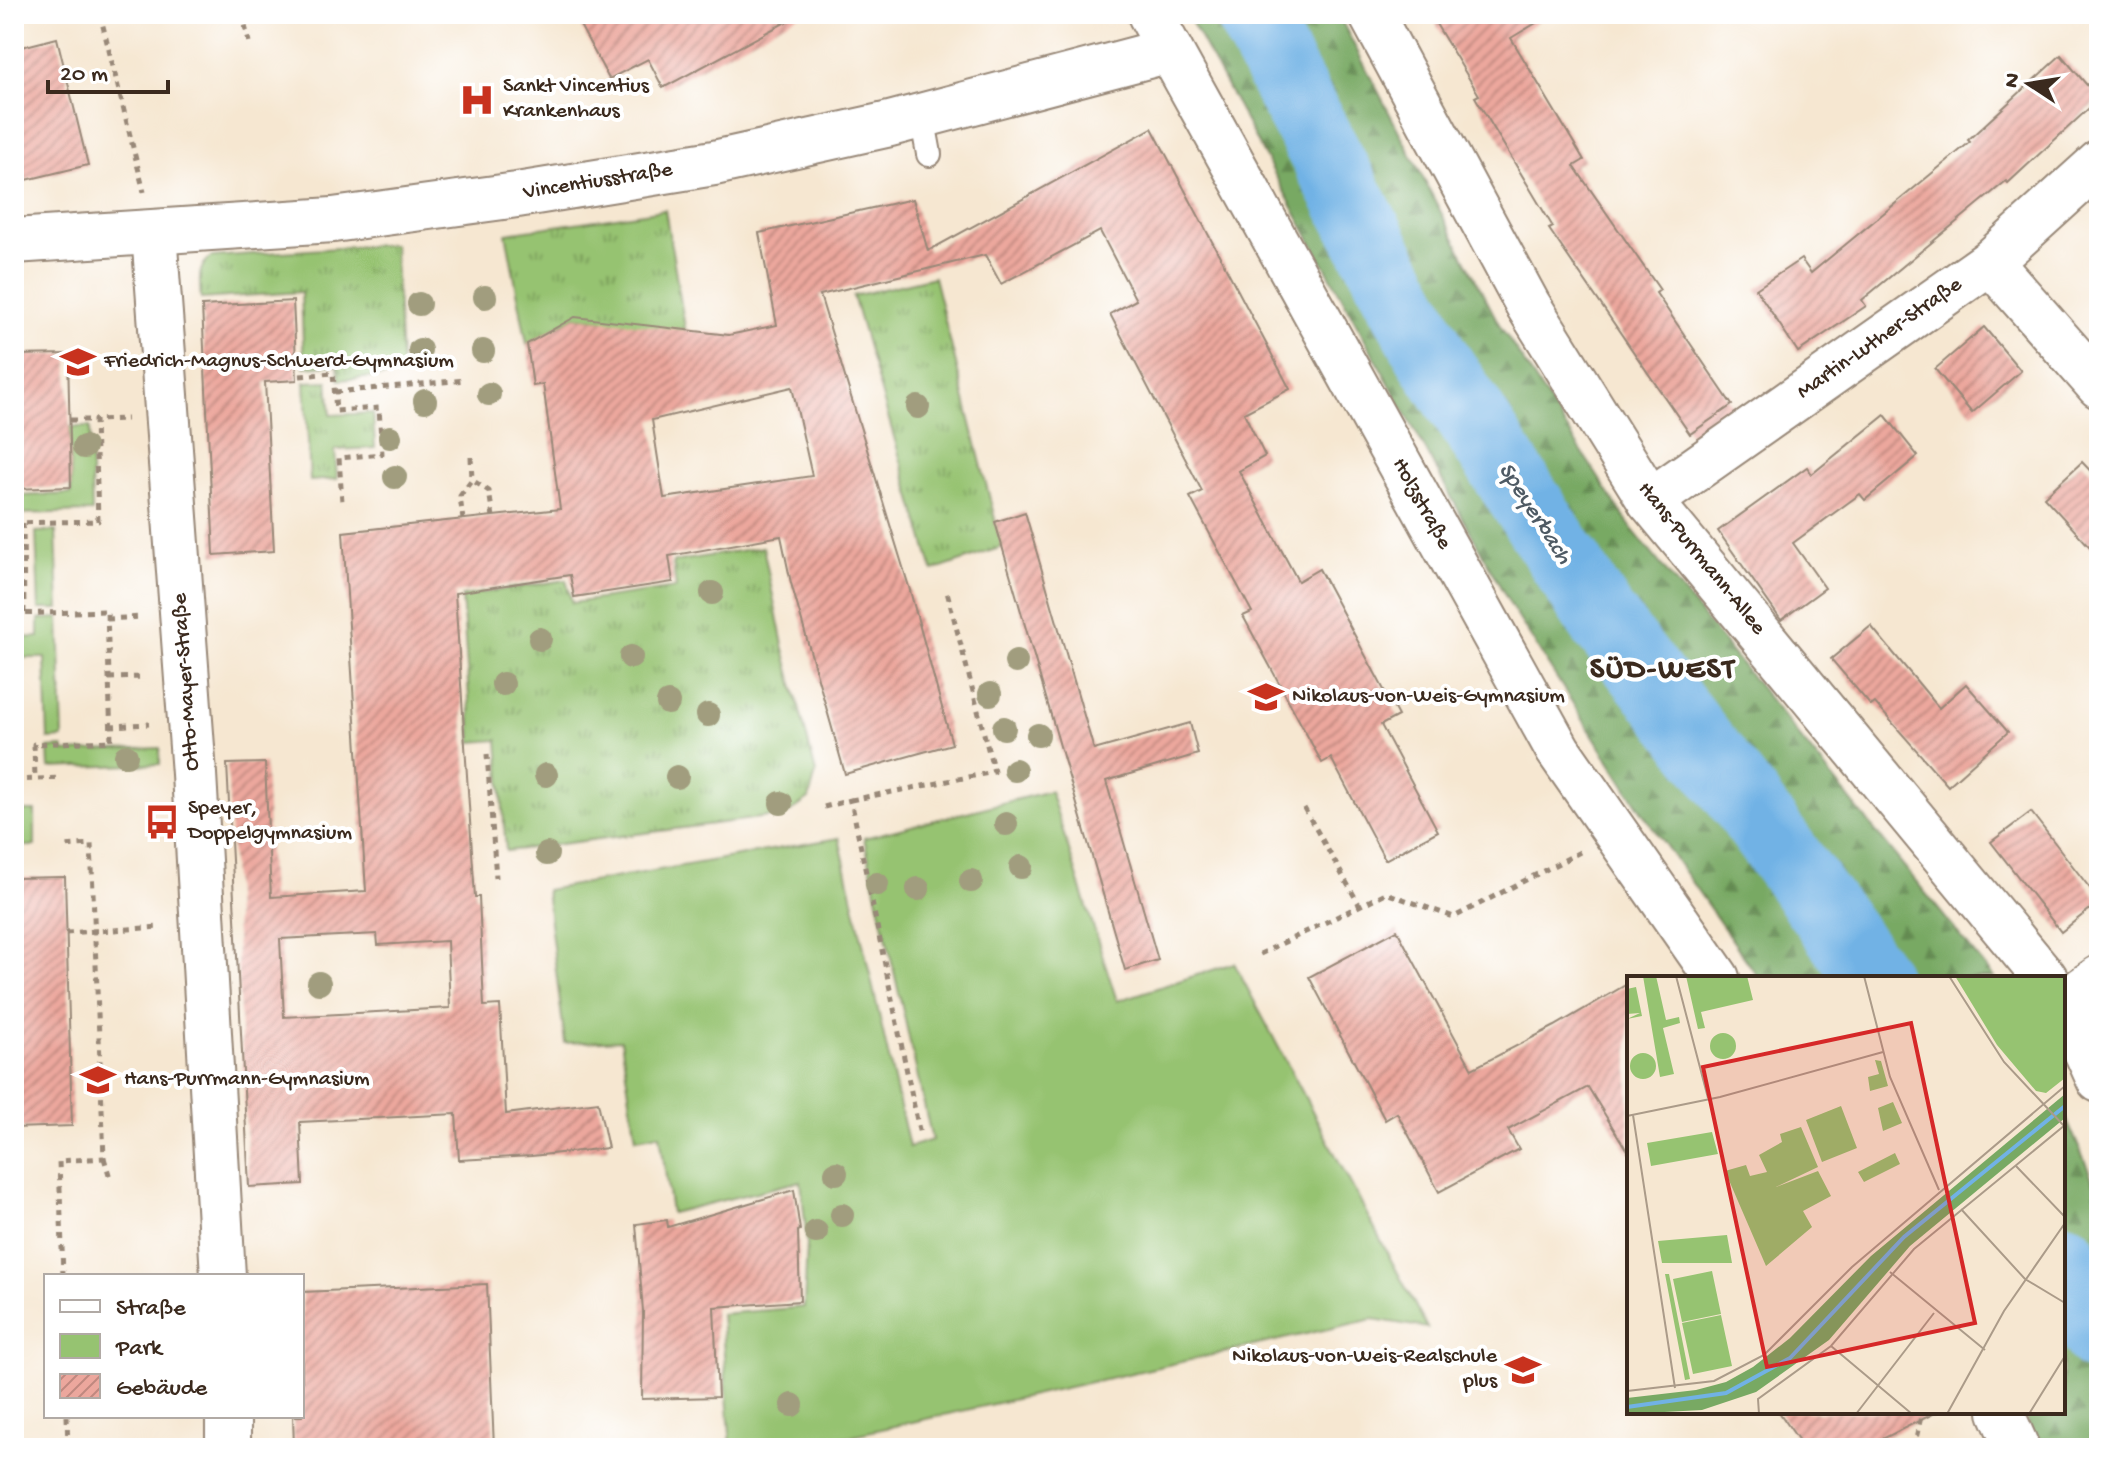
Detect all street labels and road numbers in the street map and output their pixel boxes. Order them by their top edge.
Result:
street label: Vincentiusstraße [521,157,675,207]
street label: Martin-Luther-Straße [1792,272,1968,406]
street label: Holzstraße [1385,454,1457,555]
street label: Hans-Purrmann-Allee [1631,477,1771,641]
street label: Otto-Mayer-Straße [168,592,206,772]

